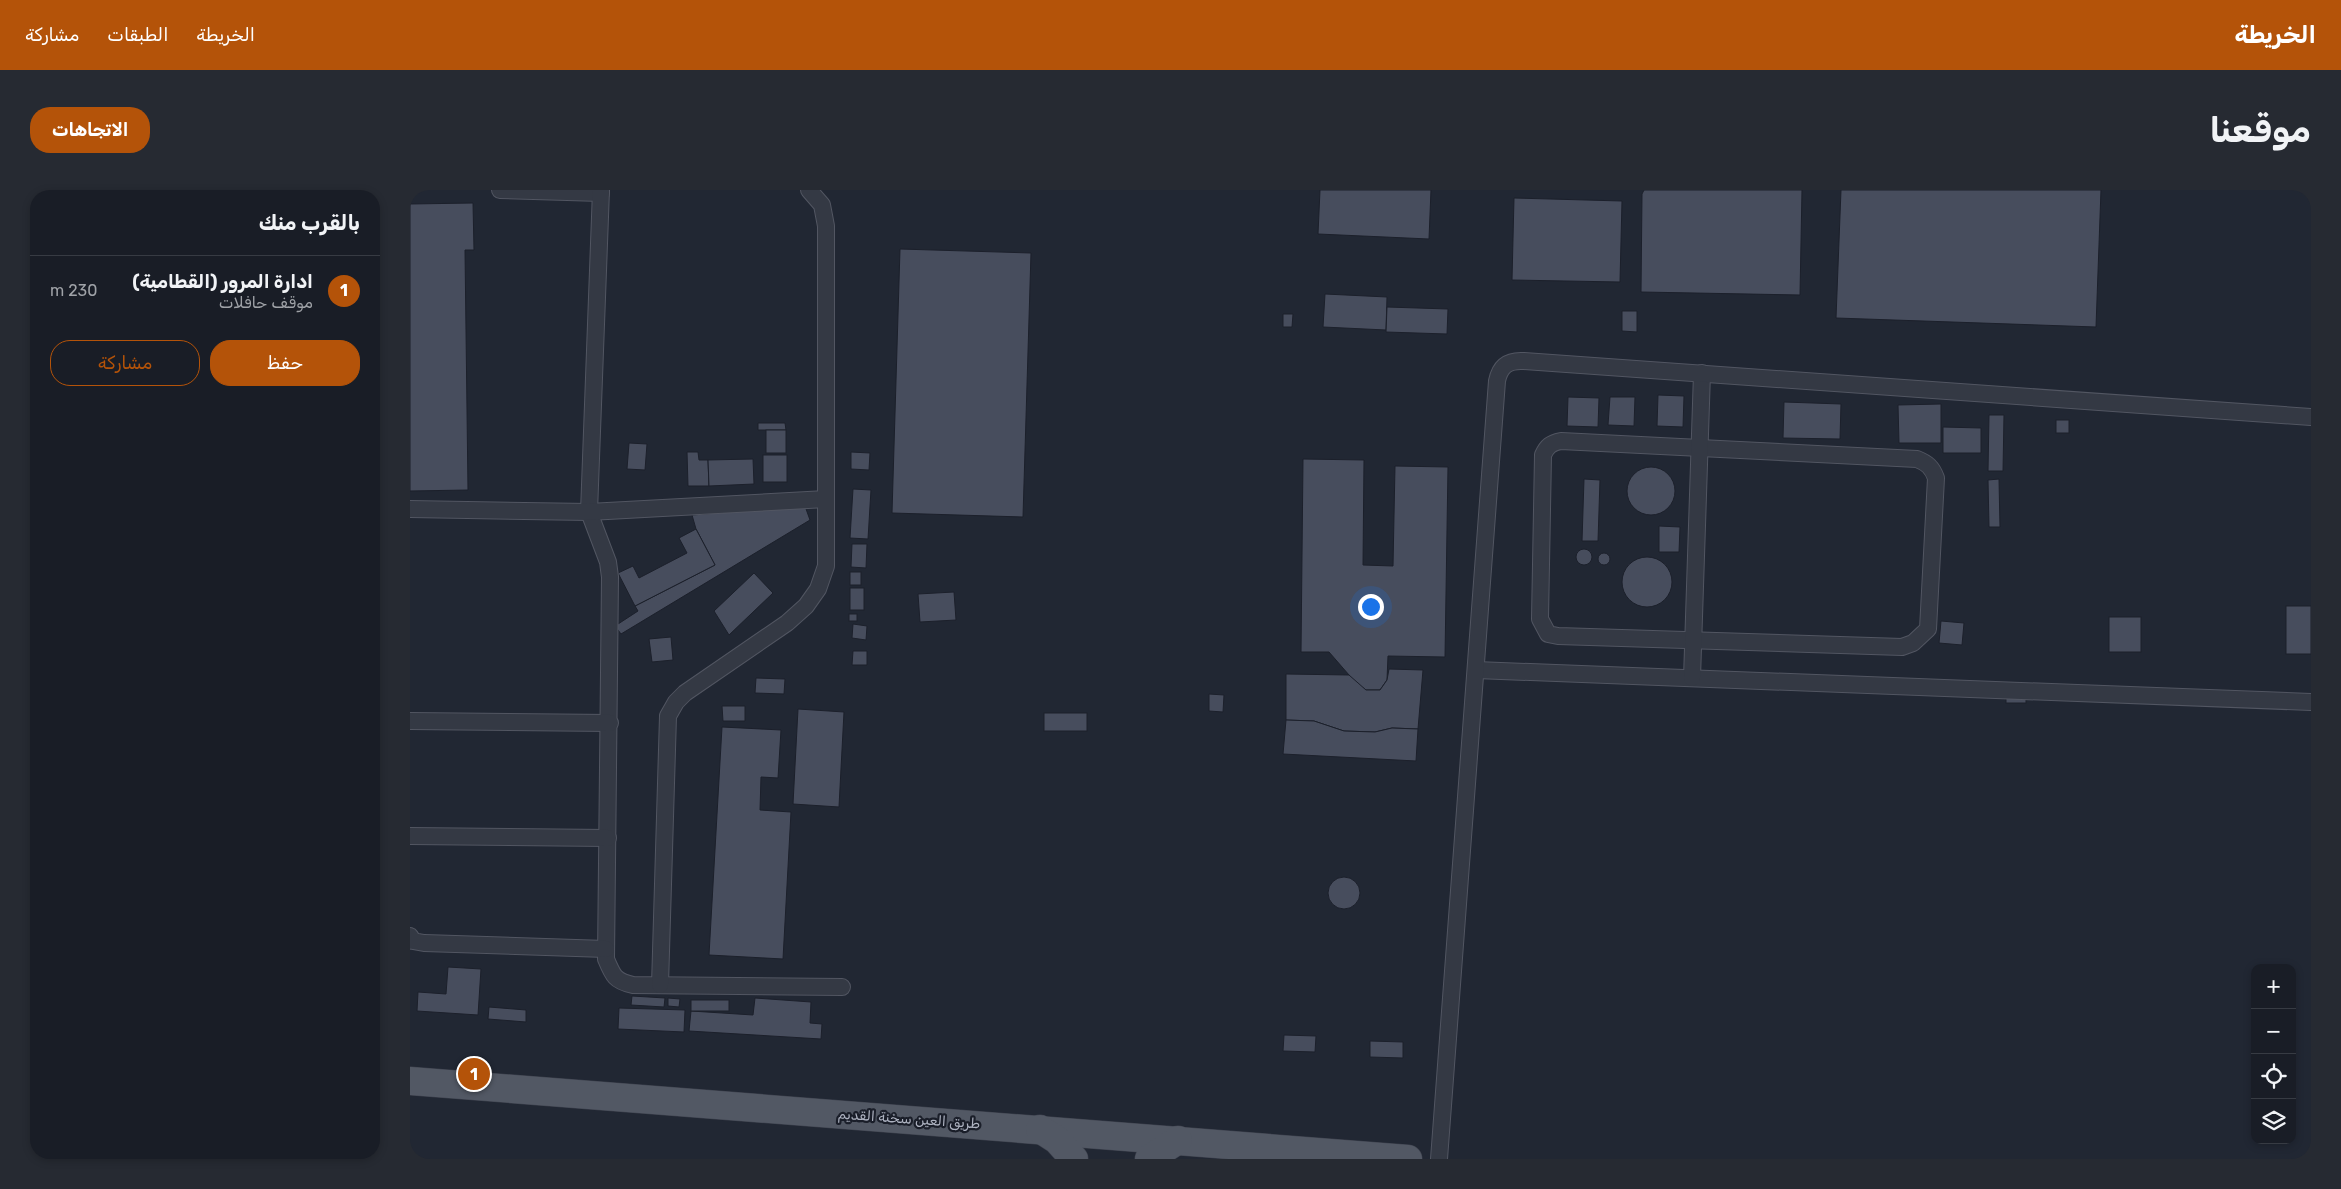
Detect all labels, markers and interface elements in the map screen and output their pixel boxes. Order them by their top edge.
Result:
text: الخريطة [2235,21,2316,49]
text: مشاركة [25,24,79,46]
text: الطبقات [107,24,168,46]
text: الخريطة [196,24,255,46]
button: الاتجاهات [30,107,150,153]
text: موقعنا [2209,109,2311,151]
text: بالقرب منك [259,210,360,235]
text: ادارة المرور (القطامية) [132,270,313,293]
text: 230 m [50,281,97,300]
text: 1 [340,281,348,300]
text: موقف حافلات [219,293,313,312]
button: مشاركة [50,340,200,386]
button: حفظ [210,340,360,386]
your location [1358,594,1384,620]
map controls [2251,964,2296,1144]
button: + [2251,964,2296,1009]
button: − [2251,1009,2296,1054]
button: locate [2251,1054,2296,1099]
pin: 1 [458,1055,490,1093]
button: layers [2251,1099,2296,1144]
street label: طريق العين سخنة القديم [837,1106,981,1132]

